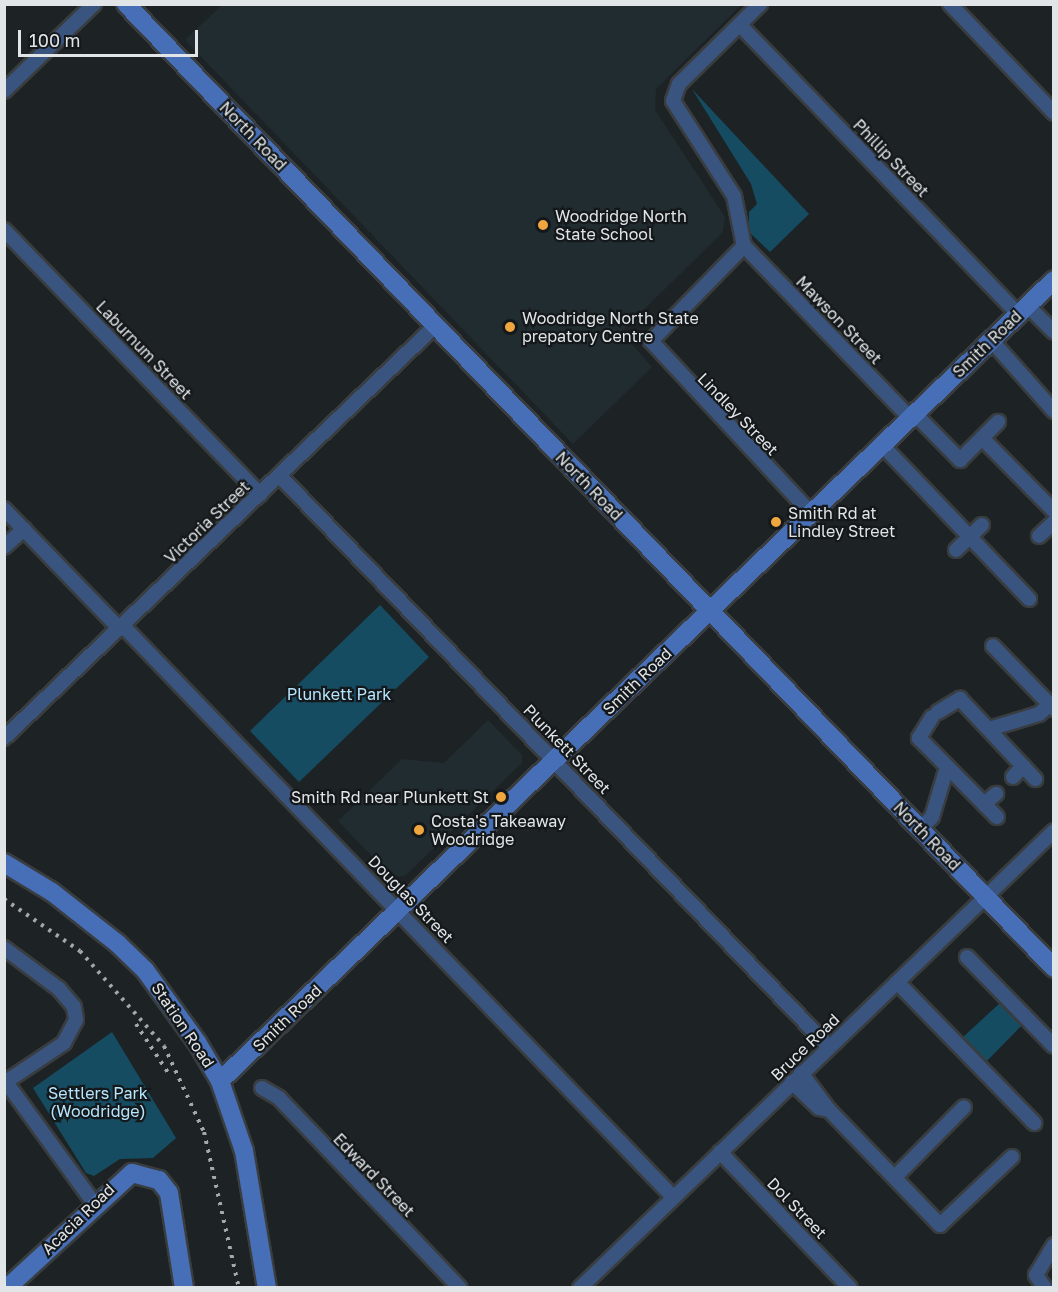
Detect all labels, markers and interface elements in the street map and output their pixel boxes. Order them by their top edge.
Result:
scale bar [21,18,201,56]
text: 100 m [29,29,80,51]
street label: North Road [216,98,290,174]
street label: Phillip Street [849,115,933,201]
place label: Woodridge North State School [555,206,687,244]
marker: Woodridge North State School [536,218,550,232]
street label: Mawson Street [792,272,886,368]
street label: Laburnum Street [92,297,196,403]
street label: Smith Road [949,306,1025,382]
place label: Woodridge North State prepatory Centre [522,308,699,346]
marker: Woodridge North State prepatory Centre [503,320,517,334]
street label: Lindley Street [694,369,782,459]
street label: North Road [552,448,626,524]
street label: Victoria Street [161,477,253,567]
place label: Smith Rd at Lindley Street [788,503,895,541]
marker: Smith Rd at Lindley Street [769,515,783,529]
street label: Smith Road [599,643,675,719]
park label: Plunkett Park [287,684,391,704]
street label: Plunkett Street [519,700,615,798]
place label: Smith Rd near Plunkett St [291,787,489,807]
marker: Smith Rd near Plunkett St [494,790,508,804]
street label: North Road [890,798,964,874]
place label: Costa's Takeaway Woodridge [431,811,566,849]
marker: Costa's Takeaway Woodridge [412,823,426,837]
street label: Douglas Street [364,851,458,947]
street label: Station Road [147,979,219,1071]
street label: Smith Road [249,980,325,1056]
street label: Bruce Road [767,1010,843,1084]
park label: Settlers Park (Woodridge) [48,1083,148,1121]
street label: Edward Street [329,1129,419,1221]
street label: Dol Street [763,1174,831,1242]
street label: Acacia Road [38,1180,118,1258]

